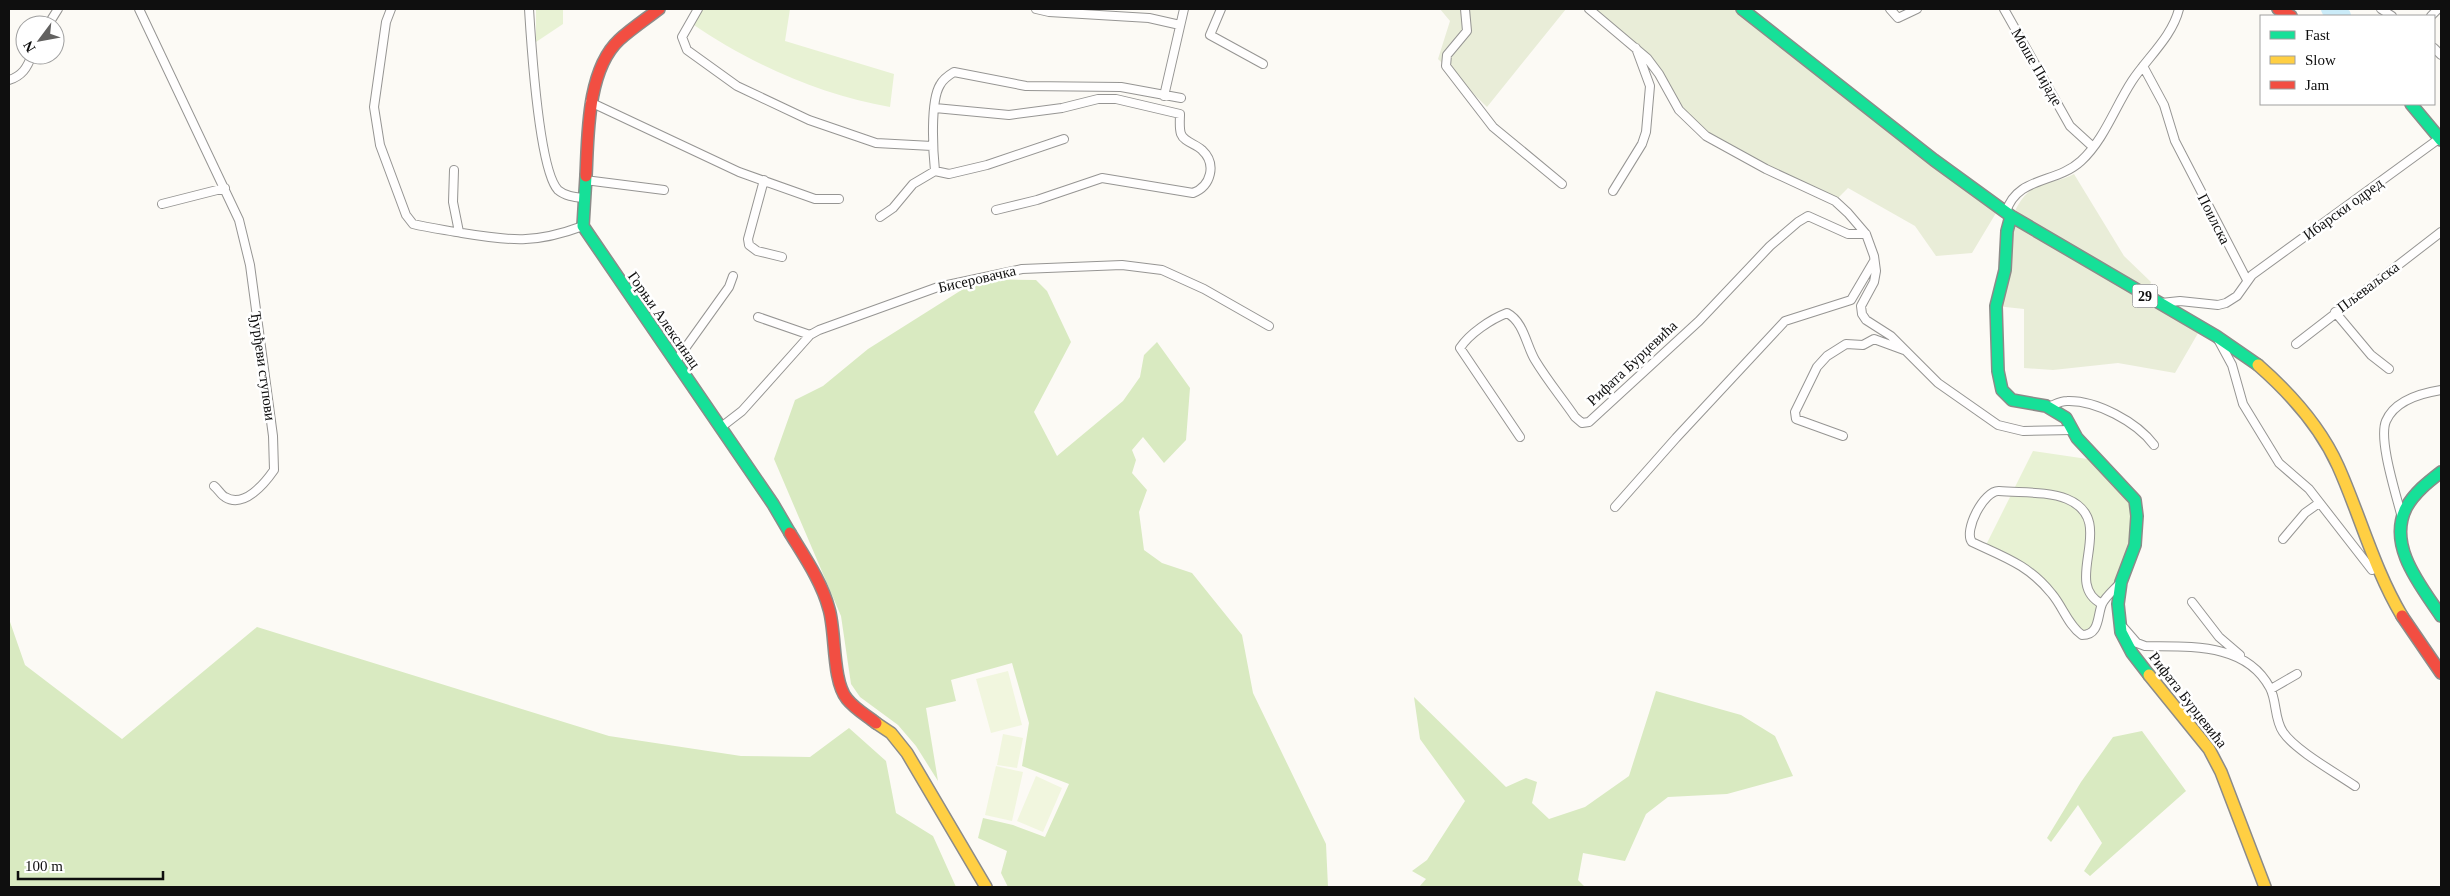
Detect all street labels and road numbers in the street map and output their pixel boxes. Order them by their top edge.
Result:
street label: Моше Пијаде [2008,26,2066,109]
street label: Ибарски одред [2300,174,2386,243]
street label: Поилска [2195,191,2234,247]
street label: Пљеваљска [2334,258,2402,315]
street label: Бисеровачка [937,262,1018,296]
street label: Горњи Алексинац [625,269,703,371]
road number: 29 [2132,284,2158,308]
street label: Ђурђеви ступови [247,310,279,422]
street label: Рифата Бурџевића [1584,317,1680,409]
street label: Рифата Бурџевића [2146,649,2230,751]

